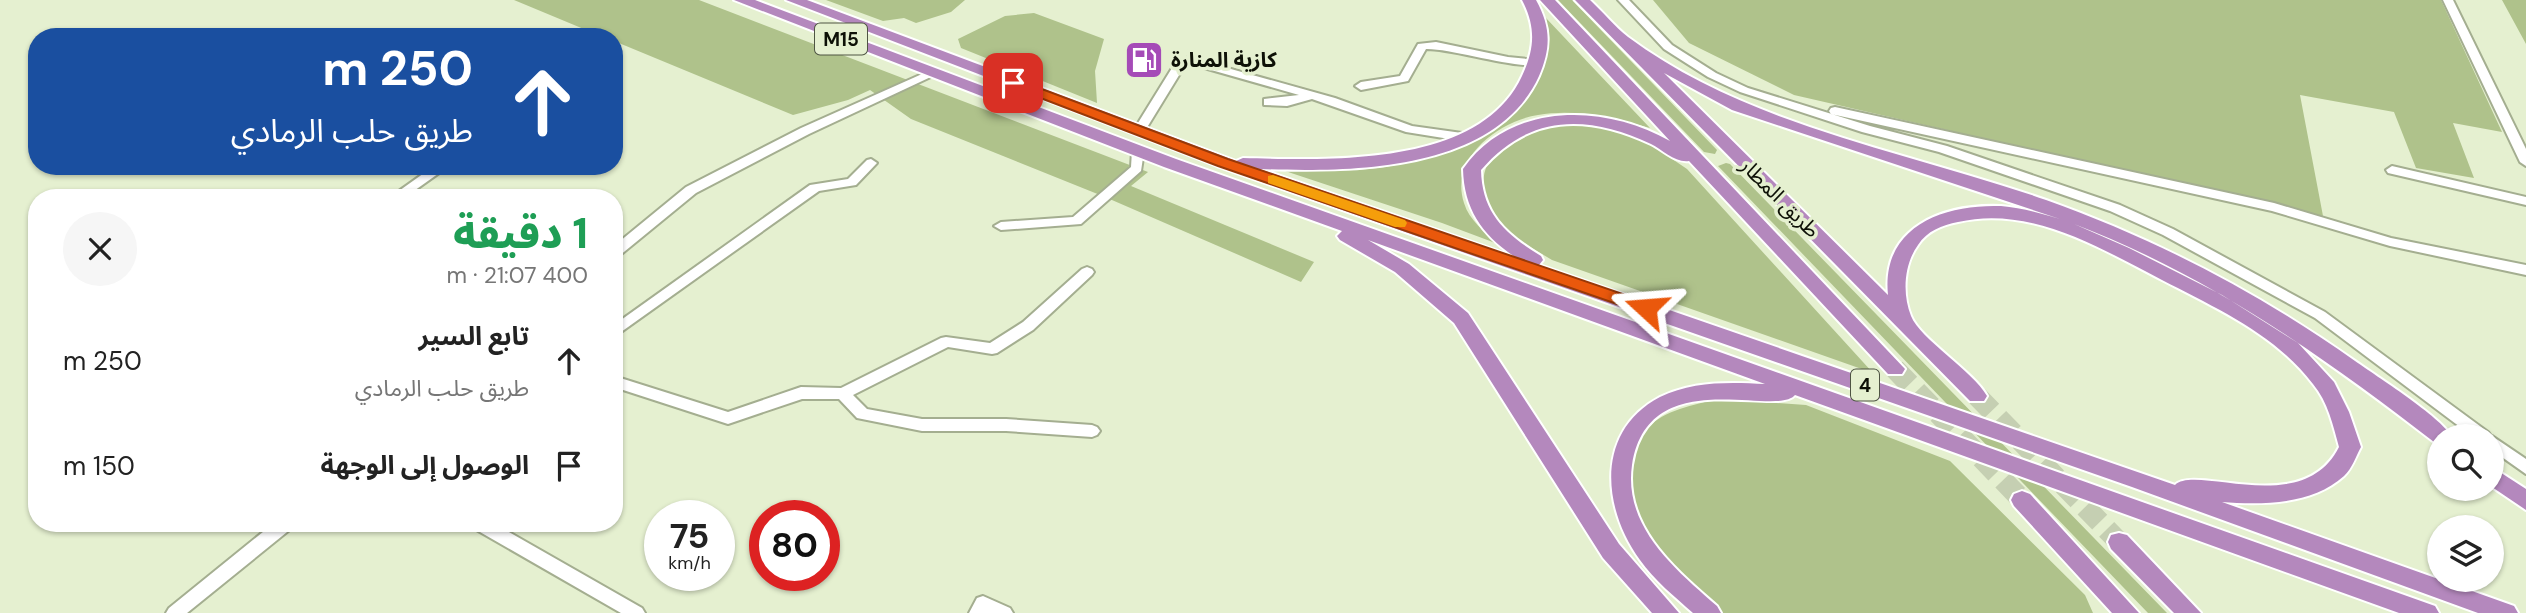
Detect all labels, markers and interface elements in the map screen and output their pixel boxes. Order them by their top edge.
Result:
road number: M15 [815,23,867,54]
text: 250 m [322,36,473,100]
fuel station icon: كازية المنارة [1123,39,1165,81]
place label: كازية المنارة [1171,46,1277,74]
pin [983,53,1043,113]
icon: ahead [497,56,588,147]
icon: arrive [994,64,1032,102]
text: طريق حلب الرمادي [231,110,473,152]
street label: طريق المطار [1733,151,1826,244]
text: 1 دقيقة [453,206,588,261]
button: close [63,212,137,286]
text: 400 m · 21:07 [446,260,588,290]
position arrow [1609,271,1683,345]
text: تابع السير [419,319,529,353]
icon: ahead [550,342,588,380]
text: 250 m [63,344,142,378]
road number: 4 [1851,370,1879,400]
text: طريق حلب الرمادي [355,373,529,403]
map controls [2427,424,2504,592]
button: search [2427,424,2504,501]
icon: arrive [550,447,588,485]
text: الوصول إلى الوجهة [320,448,529,482]
text: 150 m [63,449,135,483]
speed limit sign: 80 [749,500,840,591]
text: 75 [670,513,709,559]
button: layers [2427,515,2504,592]
text: km/h [668,551,711,575]

